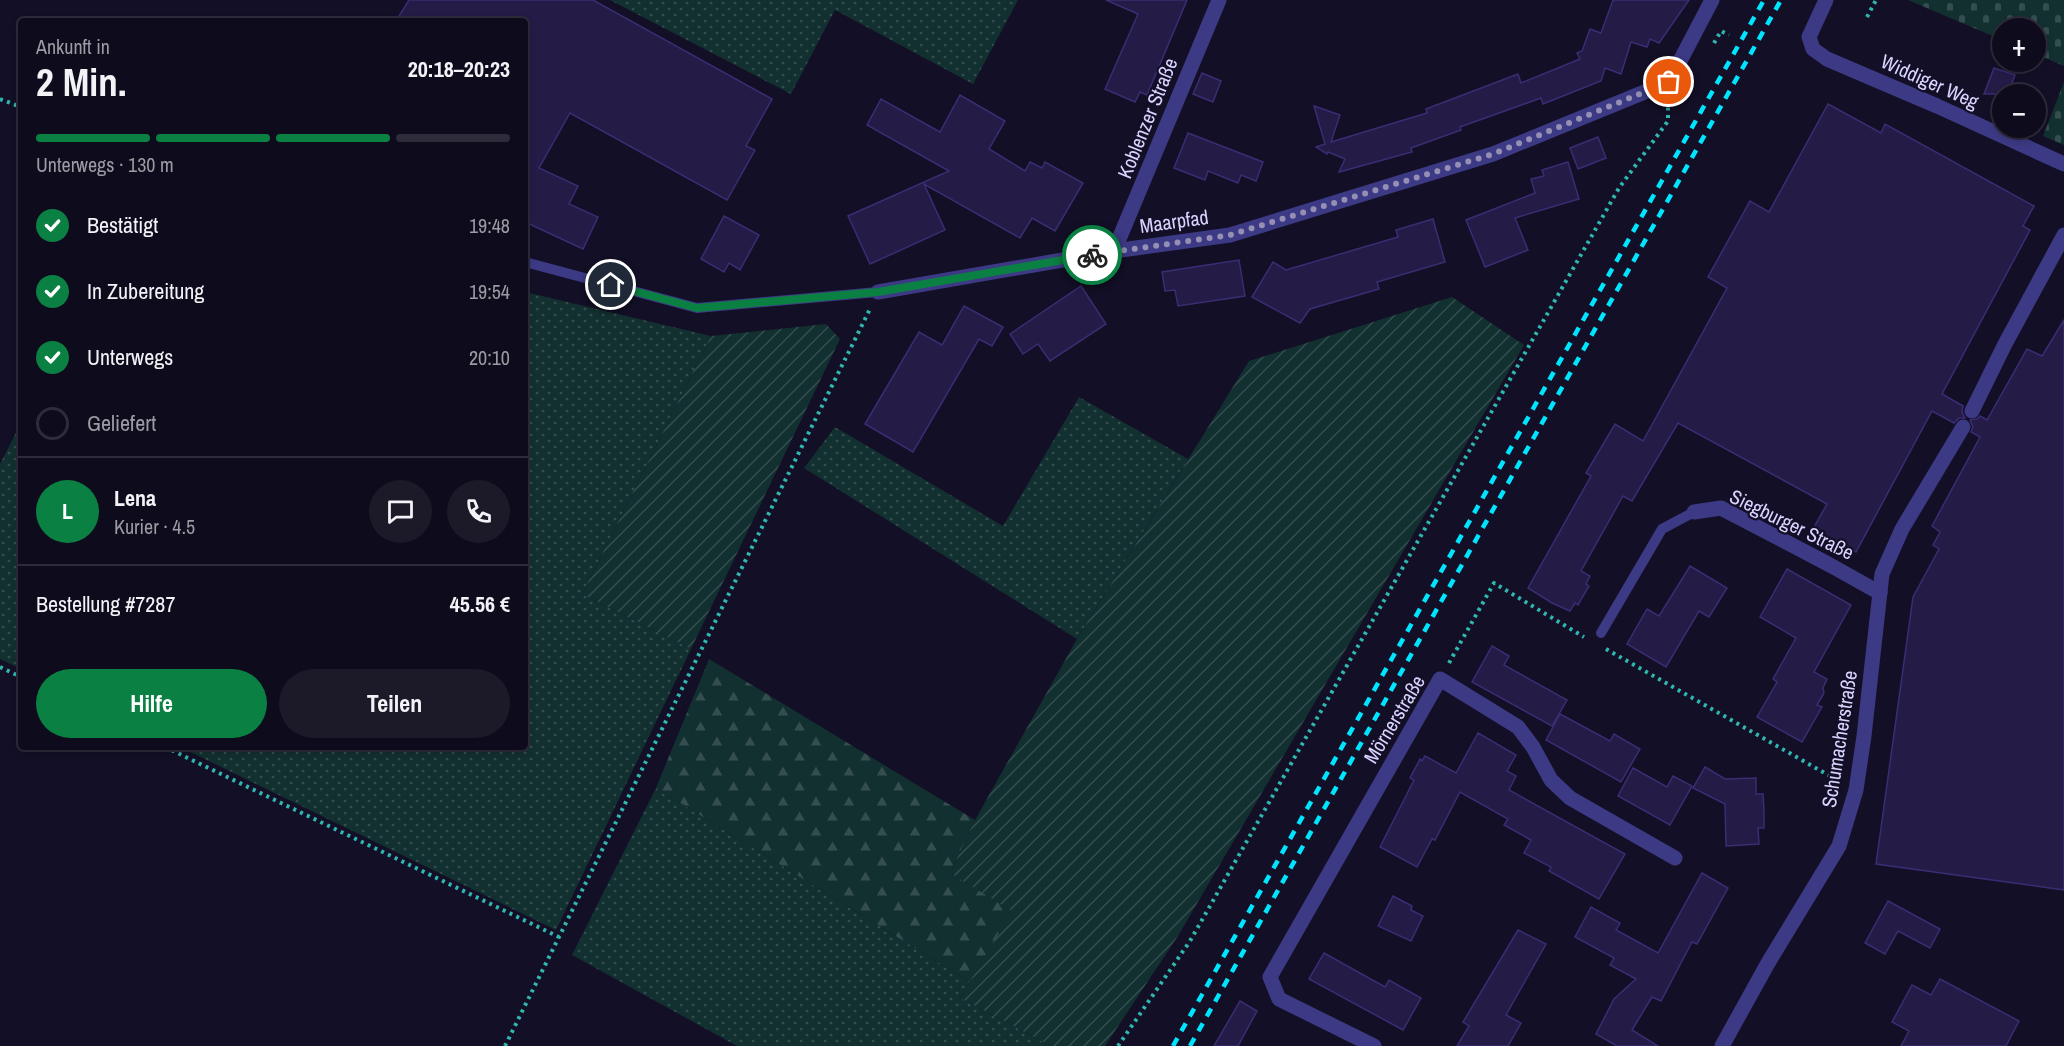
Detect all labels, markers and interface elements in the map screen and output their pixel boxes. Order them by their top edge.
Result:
map controls [1992,18,2046,138]
button: + [1992,18,2046,72]
text: Ankunft in [36,33,110,60]
street label: Widdiger Weg [1877,47,1983,115]
text: 20:18–20:23 [408,54,510,84]
street label: Koblenzer Straße [1111,54,1183,182]
text: 2 Min. [36,56,127,108]
pin [1643,56,1694,107]
icon: bag [1652,65,1685,98]
button: − [1992,84,2046,138]
text: Unterwegs · 130 m [36,151,174,178]
street label: Maarpfad [1138,203,1210,239]
icon: check [36,209,69,242]
text: Bestätigt [87,210,158,240]
text: 19:48 [469,212,510,239]
courier [1062,225,1122,285]
icon: bike [1076,239,1109,272]
pin [585,259,636,310]
icon: home [594,268,627,301]
icon: check [36,275,69,308]
text: In Zubereitung [87,276,204,306]
text: 19:54 [469,278,510,305]
icon: check [36,341,69,374]
text: Unterwegs [87,342,173,372]
text: 20:10 [469,344,510,371]
text: Geliefert [87,408,156,438]
button: chat [369,480,432,543]
button: phone [447,480,510,543]
street label: Siegburger Straße [1725,482,1859,566]
text: Lena [114,483,156,513]
text: L [62,496,73,526]
text: Kurier · 4.5 [114,513,195,540]
text: Bestellung #7287 [36,589,175,619]
text: 45.56 € [450,589,510,619]
street label: Schumacherstraße [1815,668,1863,810]
button: Hilfe [36,669,267,738]
button: Teilen [279,669,510,738]
street label: Mörnerstraße [1357,670,1431,768]

